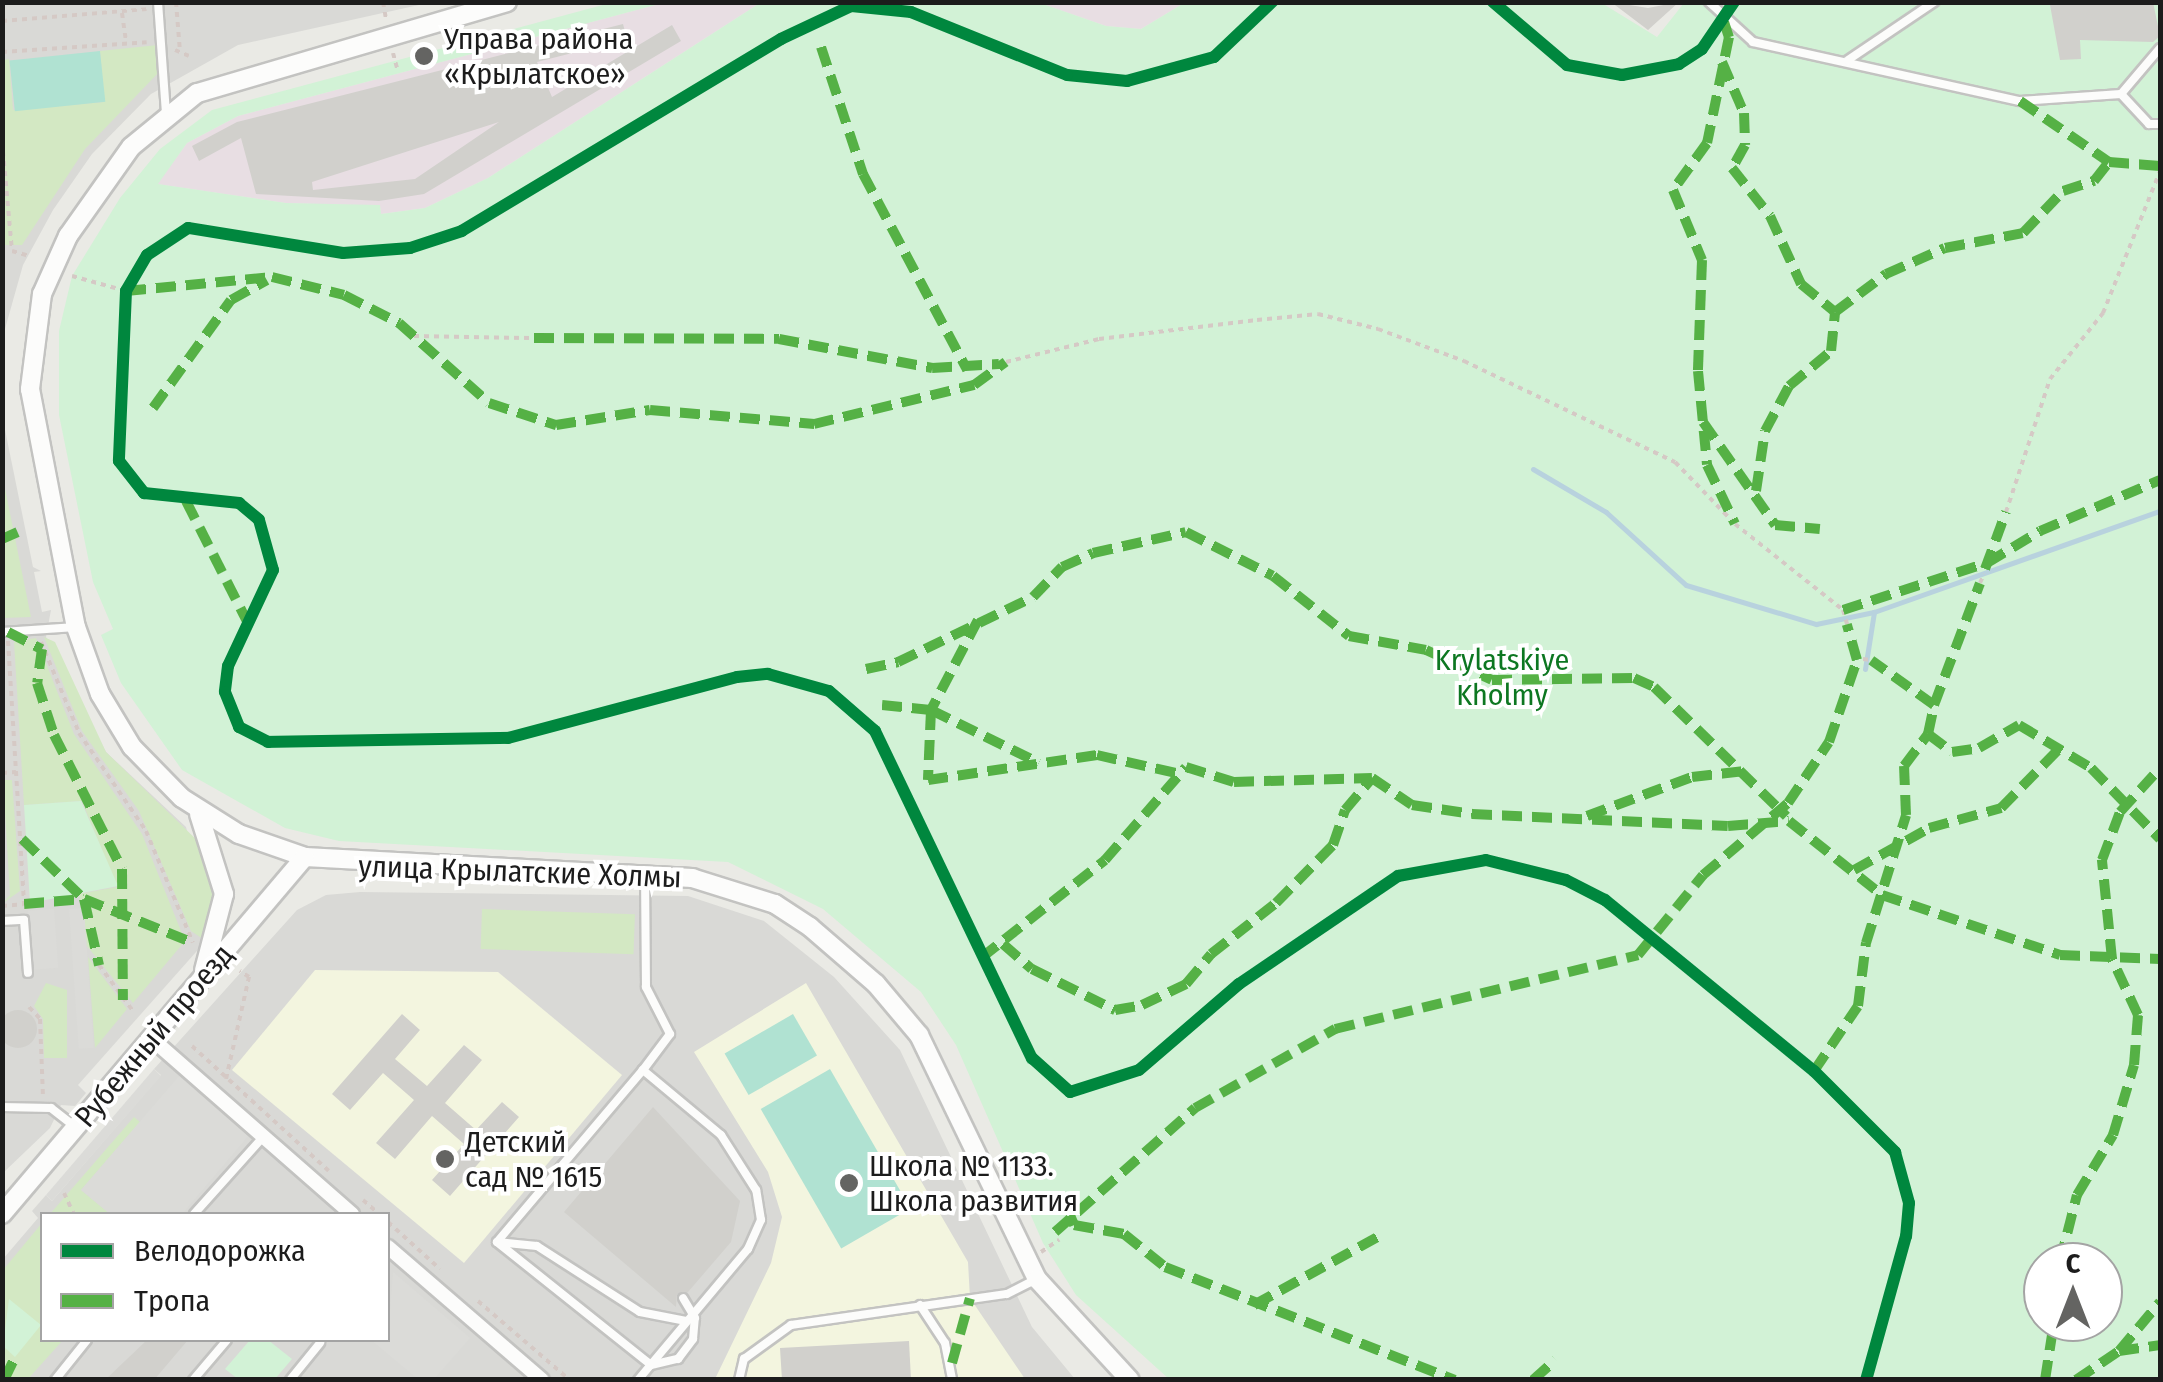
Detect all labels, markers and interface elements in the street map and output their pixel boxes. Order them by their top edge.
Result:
place label: Управа района «Крылатское» [444,21,634,92]
marker: Управа района «Крылатское» [413,45,435,67]
park label: Krylatskiye Kholmy [1435,642,1569,712]
street label: улица Крылатские Холмы [358,848,682,896]
street label: Рубежный проезд [67,937,241,1135]
place label: Детский сад № 1615 [465,1124,602,1194]
marker: Детский сад № 1615 [434,1148,456,1170]
place label: Школа № 1133. Школа развития [869,1148,1078,1218]
marker: Школа № 1133. Школа развития [838,1172,860,1194]
legend [40,1212,390,1342]
text: Велодорожка [134,1233,306,1269]
north arrow [2023,1242,2123,1342]
text: С [2066,1247,2080,1280]
text: Тропа [134,1283,210,1319]

